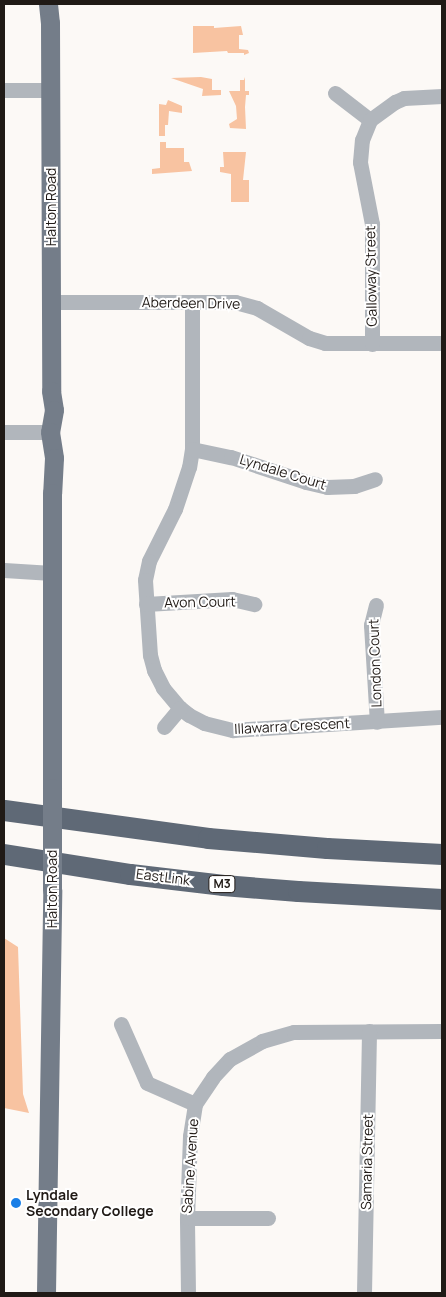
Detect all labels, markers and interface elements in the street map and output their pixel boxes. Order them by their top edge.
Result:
street label: Halton Road [43,168,59,246]
street label: Galloway Street [362,225,380,327]
street label: Aberdeen Drive [142,294,240,312]
street label: Lyndale Court [238,451,328,493]
street label: Avon Court [164,593,236,611]
street label: London Court [365,618,385,708]
street label: Illawarra Crescent [234,715,350,737]
street label: Halton Road [44,850,60,928]
street label: EastLink [135,865,191,889]
road number: M3 [208,874,236,894]
street label: Samaria Street [358,1114,376,1210]
street label: Sabine Avenue [178,1118,202,1214]
place label: Lyndale Secondary College [26,1187,154,1220]
marker: Lyndale Secondary College [10,1197,22,1209]

